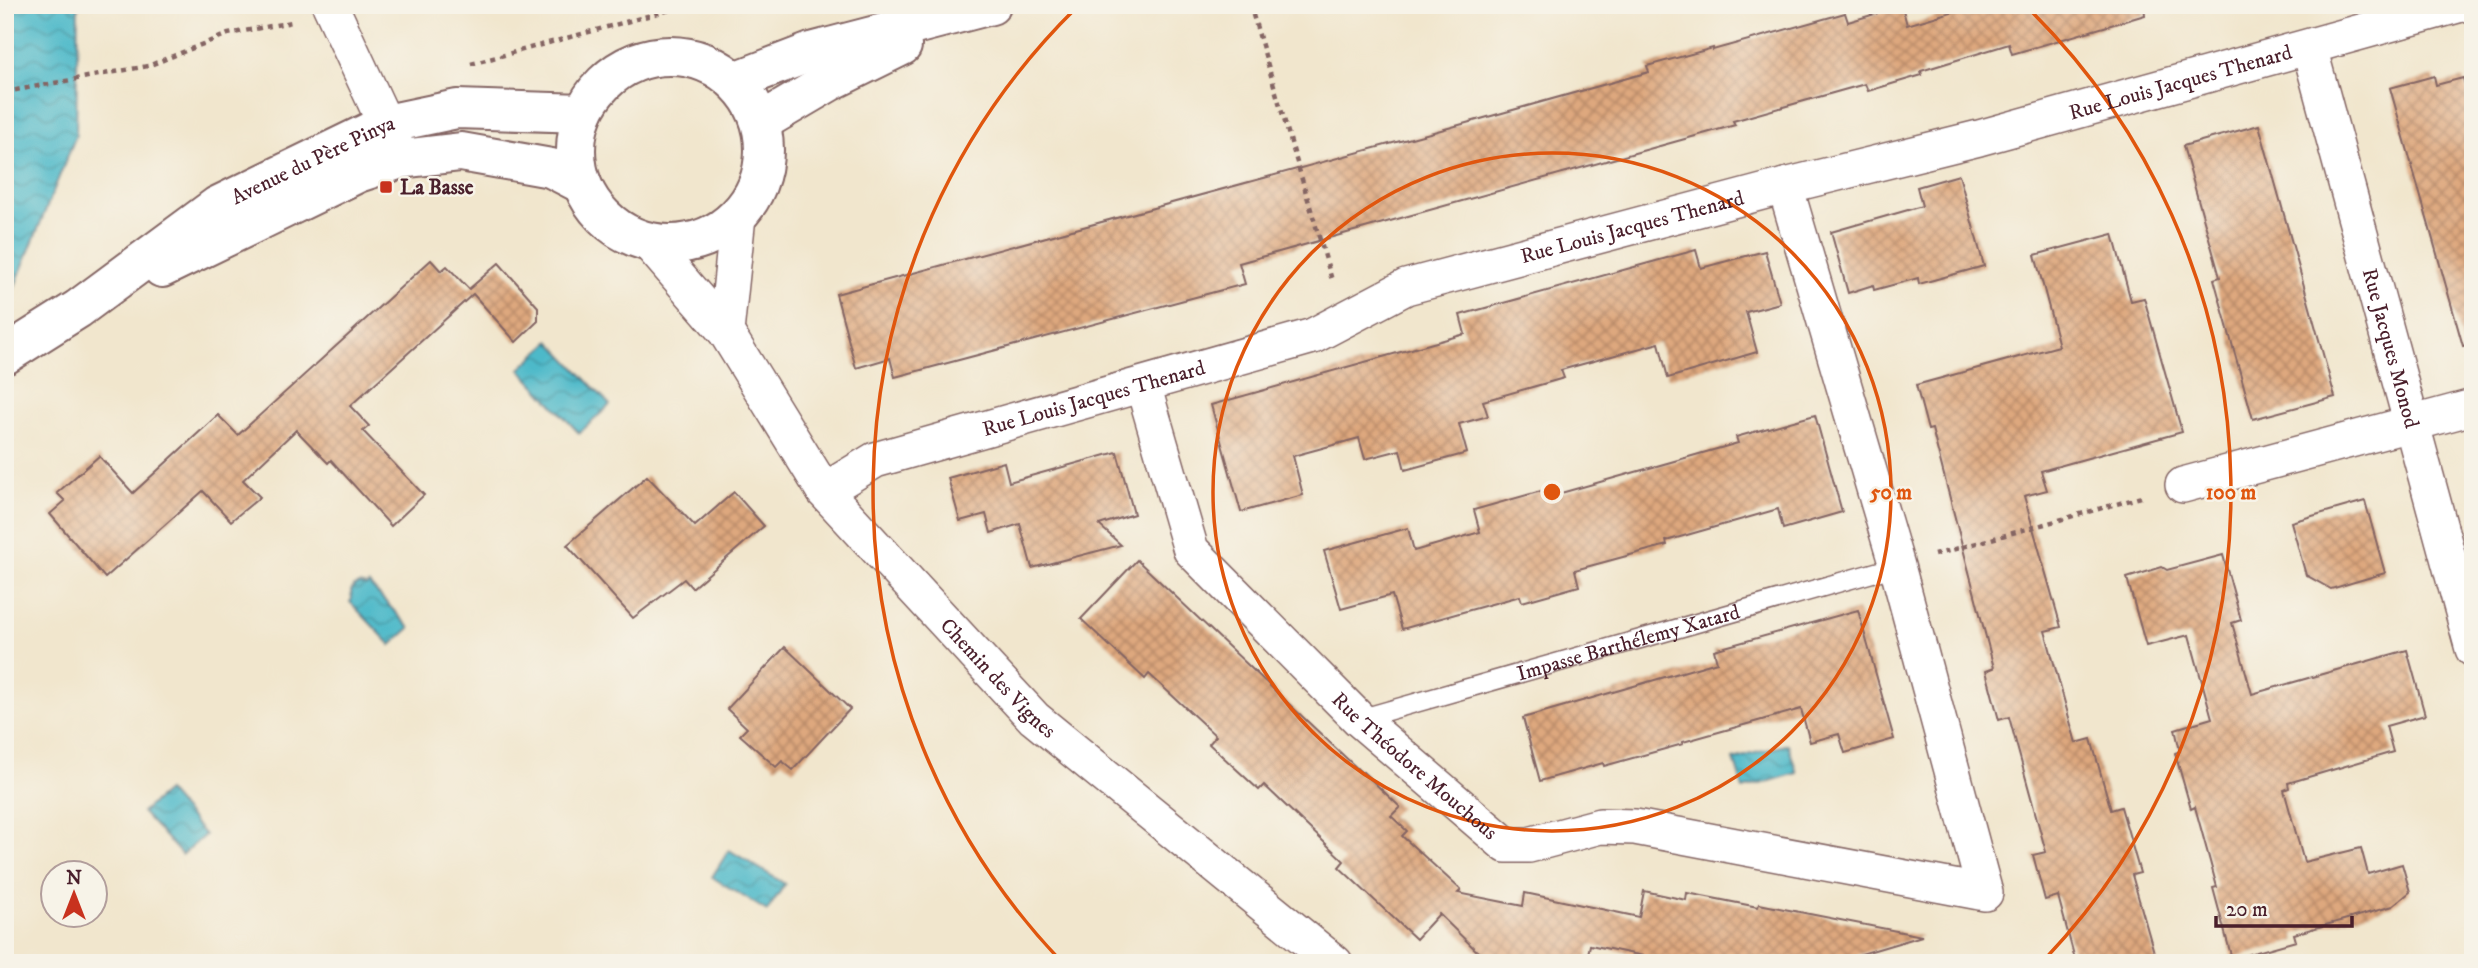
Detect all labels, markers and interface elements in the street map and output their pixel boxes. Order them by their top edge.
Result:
street label: Rue Louis Jacques Thenard [2066,40,2295,126]
street label: Avenue du Père Pinya [227,110,397,211]
place label: La Basse [400,175,474,201]
marker: La Basse [378,179,394,195]
street label: Rue Louis Jacques Thenard [1518,185,1747,270]
street label: Rue Jacques Monod [2356,265,2424,432]
street label: Rue Louis Jacques Thenard [980,355,1209,443]
centre of rings [1540,480,1564,504]
text: 50 m [1869,480,1912,506]
text: 100 m [2206,480,2256,506]
street label: Impasse Barthélemy Xatard [1514,599,1744,687]
street label: Chemin des Vignes [934,613,1061,744]
street label: Rue Théodore Mouchous [1326,687,1502,846]
north arrow [38,860,108,930]
text: N [66,867,82,890]
scale bar [2216,884,2352,928]
text: 20 m [2226,897,2268,923]

